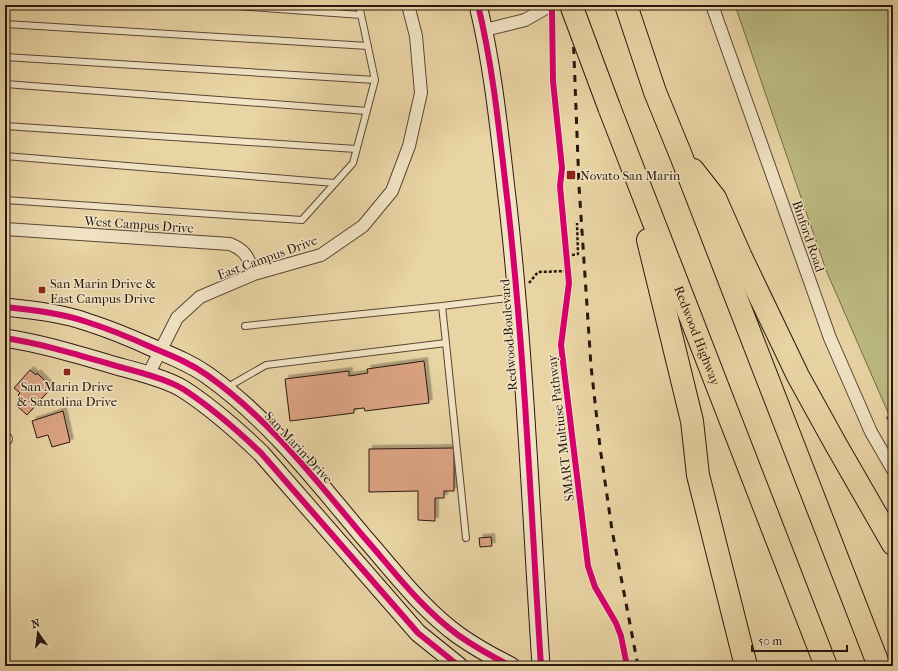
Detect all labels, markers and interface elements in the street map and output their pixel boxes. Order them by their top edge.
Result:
place label: Novato San Marin [580,168,681,183]
marker: Novato San Marin [565,169,577,181]
street label: Binford Road [789,198,828,275]
street label: West Campus Drive [83,213,195,236]
street label: East Campus Drive [215,232,320,283]
place label: San Marin Drive & East Campus Drive [50,276,156,306]
street label: Redwood Boulevard [497,278,520,391]
street label: Redwood Highway [671,284,724,388]
marker: San Marin Drive & East Campus Drive [37,285,47,295]
street label: SMART Multiuse Pathway [544,353,577,502]
marker: San Marin Drive & Santolina Drive [62,367,72,377]
place label: San Marin Drive & Santolina Drive [17,379,118,409]
street label: San Marin Drive [262,408,336,487]
north arrow [18,613,58,653]
text: N [30,616,42,631]
scale bar [752,627,847,653]
text: 50 m [758,634,782,648]

